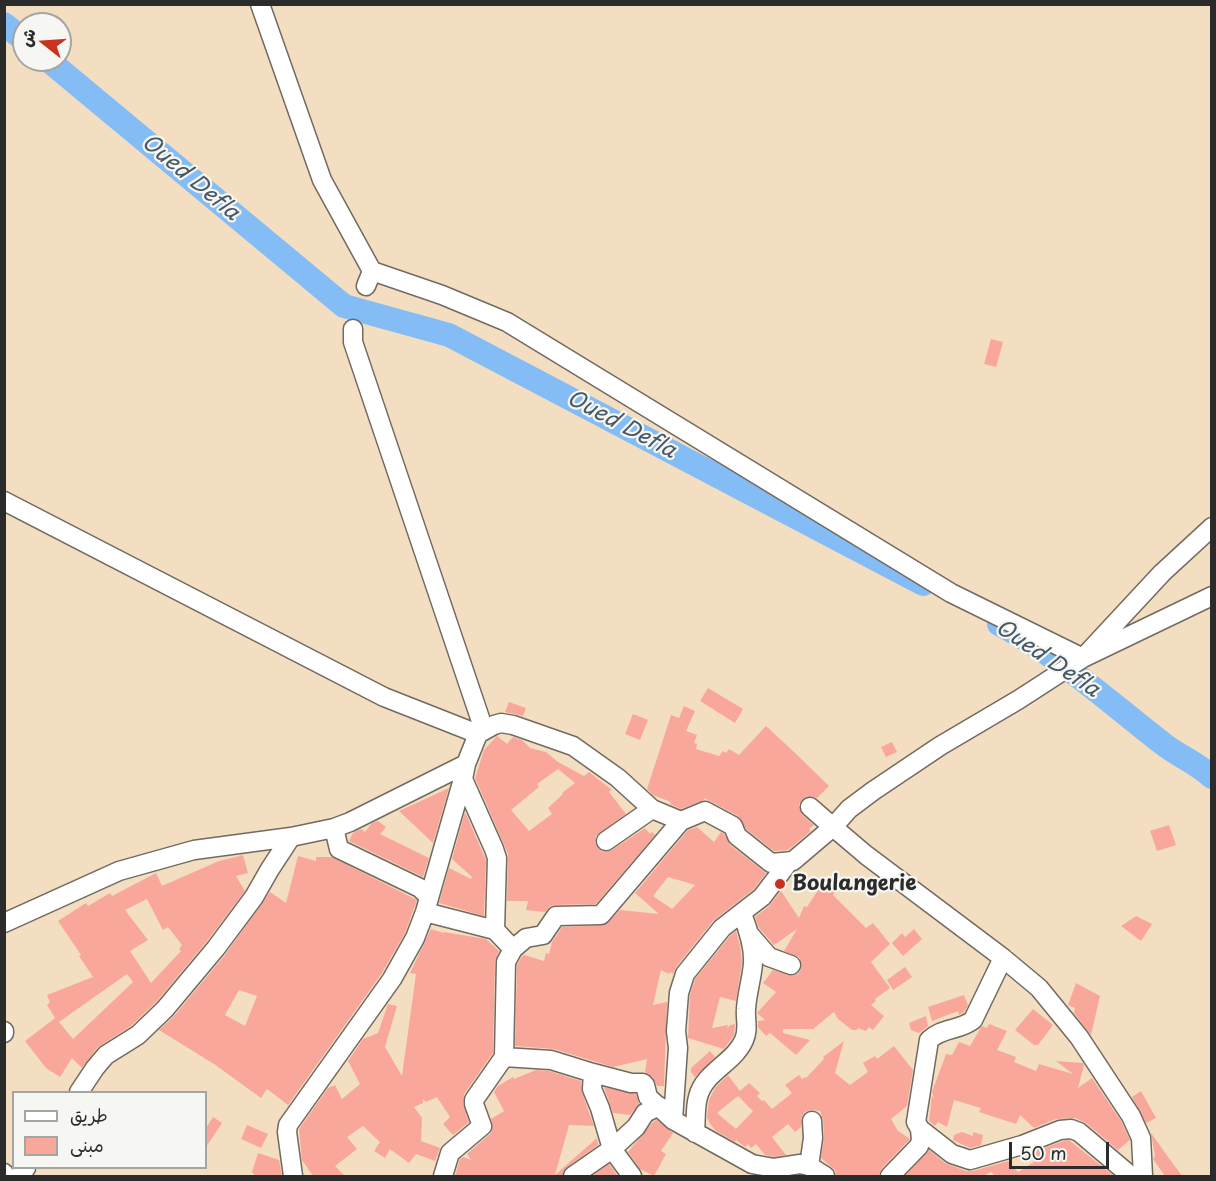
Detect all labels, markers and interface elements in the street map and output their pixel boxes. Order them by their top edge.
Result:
north arrow [12,12,72,72]
text: ش [13,25,41,49]
water label: Oued Defla [136,129,244,227]
water label: Oued Defla [562,385,680,465]
water label: Oued Defla [990,615,1104,703]
place label: Boulangerie [792,871,917,897]
marker: Boulangerie [773,877,787,891]
legend [12,1091,207,1169]
text: طريق [70,1101,108,1128]
scale bar [1012,1130,1112,1168]
text: مبنى [70,1131,104,1158]
text: 50 m [1020,1139,1067,1166]

